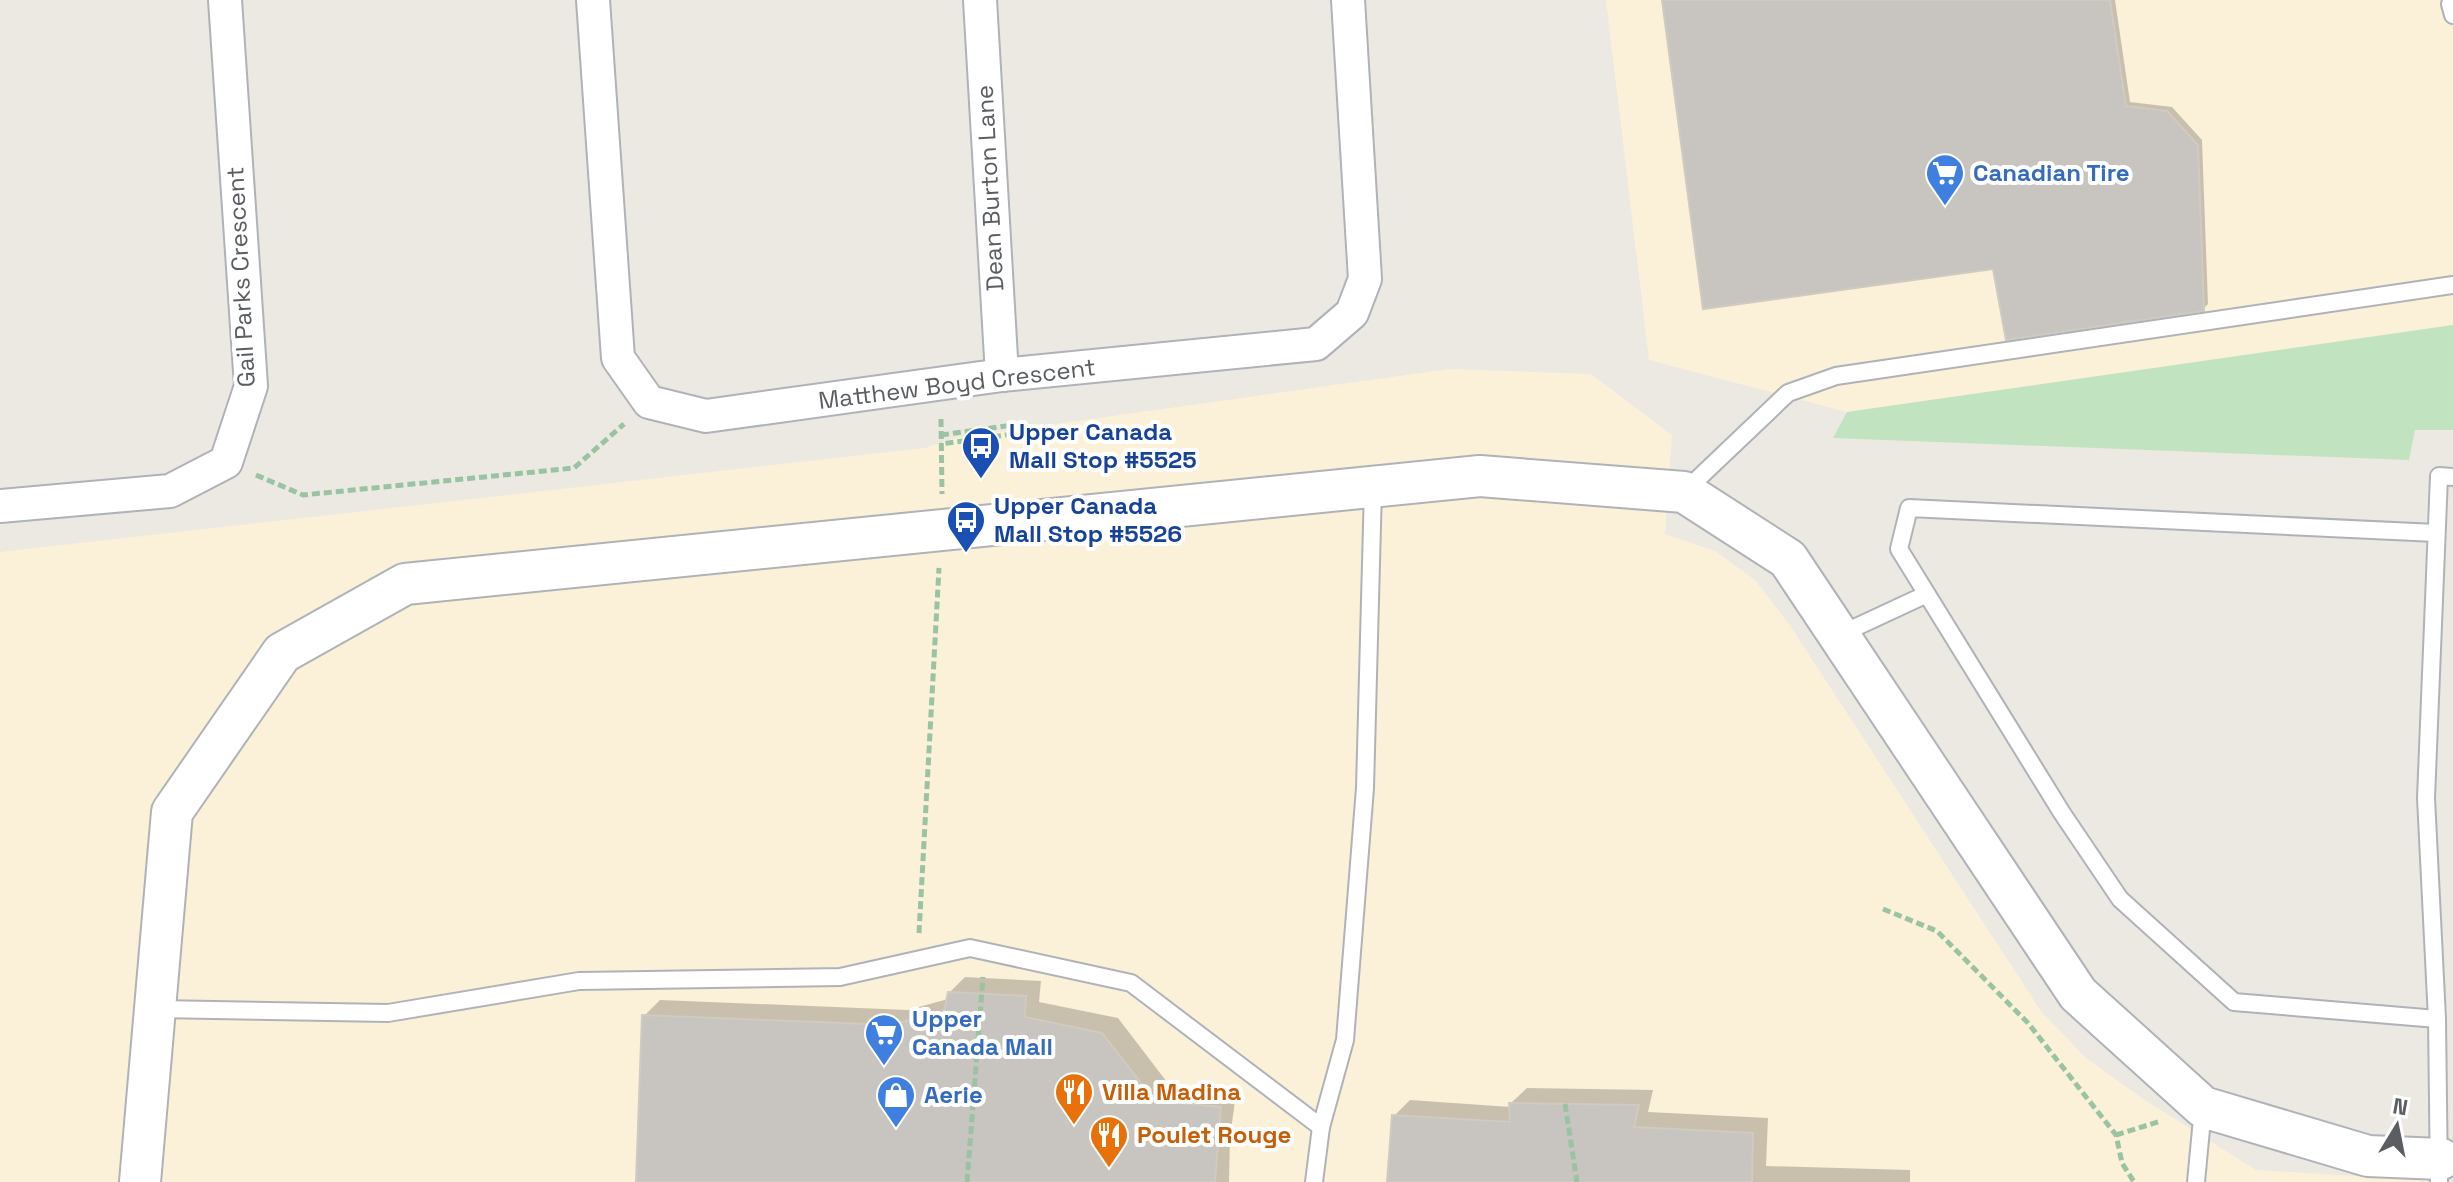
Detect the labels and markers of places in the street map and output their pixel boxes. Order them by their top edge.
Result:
supermarket icon: Canadian Tire [1924,152,1966,207]
place label: Canadian Tire [1973,157,2130,188]
place label: Upper Canada Mall Stop #5525 [1009,416,1197,475]
bus stop icon: Upper Canada Mall Stop #5525 [960,425,1002,480]
place label: Upper Canada Mall Stop #5526 [994,490,1182,549]
bus stop icon: Upper Canada Mall Stop #5526 [945,499,987,554]
place label: Upper Canada Mall [912,1003,1053,1062]
supermarket icon: Upper Canada Mall [863,1012,905,1067]
restaurant icon: Villa Madina [1053,1071,1095,1126]
shop icon: Aerie [875,1074,917,1129]
place label: Villa Madina [1102,1076,1241,1107]
place label: Aerie [924,1079,983,1110]
restaurant icon: Poulet Rouge [1088,1114,1130,1169]
place label: Poulet Rouge [1137,1119,1291,1150]

